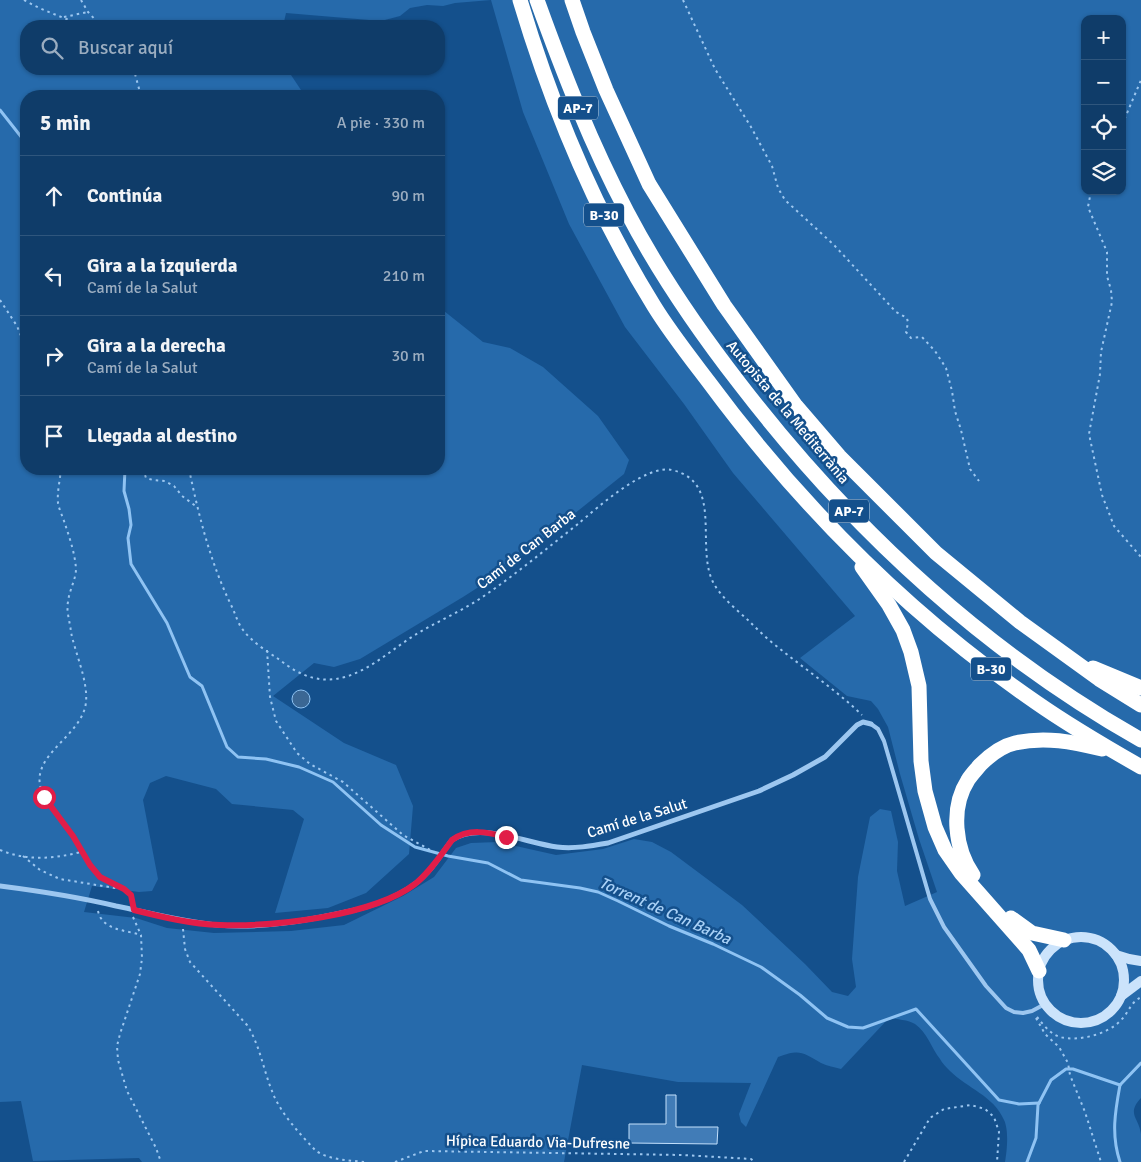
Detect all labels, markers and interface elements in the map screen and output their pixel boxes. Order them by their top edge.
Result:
map controls [1081,15,1126,195]
button: + [1081,15,1126,60]
search box [20,20,445,75]
icon: search [38,34,66,62]
text: Buscar aquí [78,36,173,60]
button: − [1081,60,1126,105]
road number: AP-7 [558,96,598,120]
button: locate [1081,105,1126,150]
text: 5 min [40,110,91,136]
text: A pie · 330 m [337,113,425,133]
button: layers [1081,150,1126,195]
icon: ahead [40,182,68,210]
text: Continúa [87,184,162,208]
text: 90 m [391,186,425,206]
road number: B-30 [584,204,624,226]
text: Gira a la izquierda [87,254,237,278]
icon: left [40,262,68,290]
text: 210 m [383,266,425,286]
text: Camí de la Salut [87,278,198,298]
text: Gira a la derecha [87,334,226,358]
street label: Autopista de la Mediterrània [723,337,853,487]
icon: right [40,342,68,370]
text: 30 m [391,346,425,366]
text: Camí de la Salut [87,358,198,378]
icon: arrive [40,422,68,450]
text: Llegada al destino [87,424,237,448]
road number: AP-7 [829,500,869,522]
street label: Camí de Can Barba [473,505,579,593]
road number: B-30 [971,658,1011,681]
route start [33,786,56,809]
street label: Camí de la Salut [585,794,689,842]
route end [495,826,518,849]
water label: Torrent de Can Barba [596,873,735,949]
street label: Hípica Eduardo Via-Dufresne [446,1131,630,1153]

